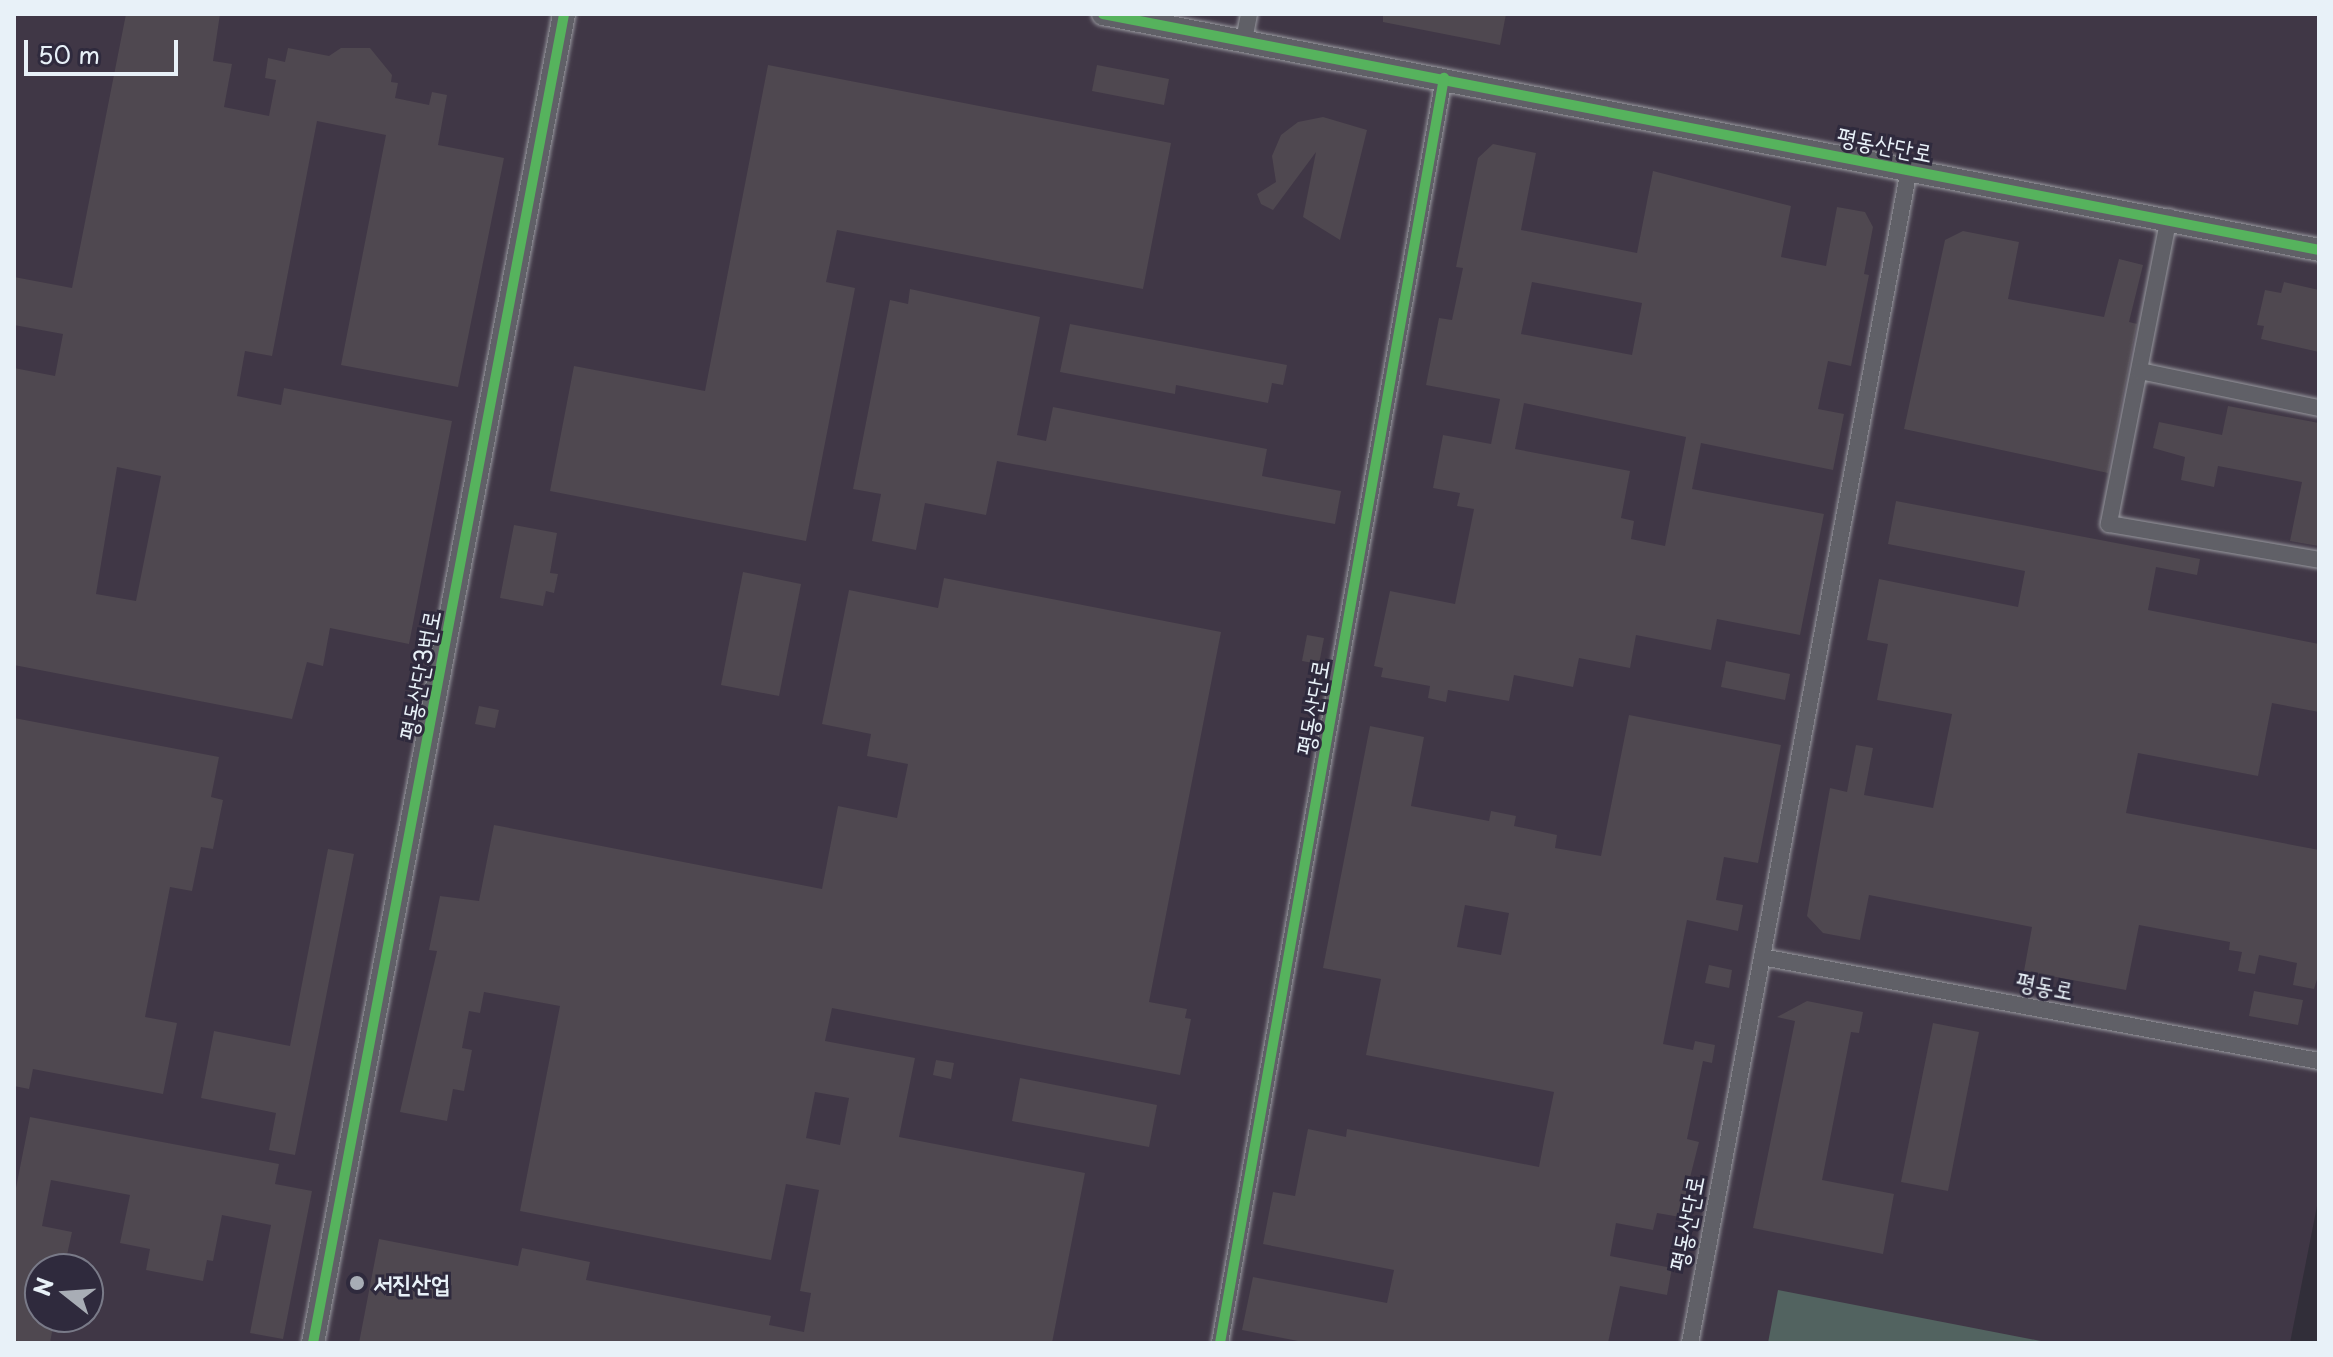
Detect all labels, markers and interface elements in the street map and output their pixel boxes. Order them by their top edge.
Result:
scale bar [28,24,182,74]
text: 50 m [38,36,100,72]
street label: 평동산단로 [1835,121,1935,167]
street label: 평동산단3번로 [392,608,446,742]
street label: 평동산단로 [1289,657,1335,757]
street label: 평동로 [2014,965,2076,1005]
street label: 평동산단로 [1663,1173,1709,1273]
north arrow [24,1253,104,1333]
place label: 서진산업 [373,1269,450,1297]
text: N [24,1273,61,1300]
marker: 서진산업 [348,1274,366,1292]

